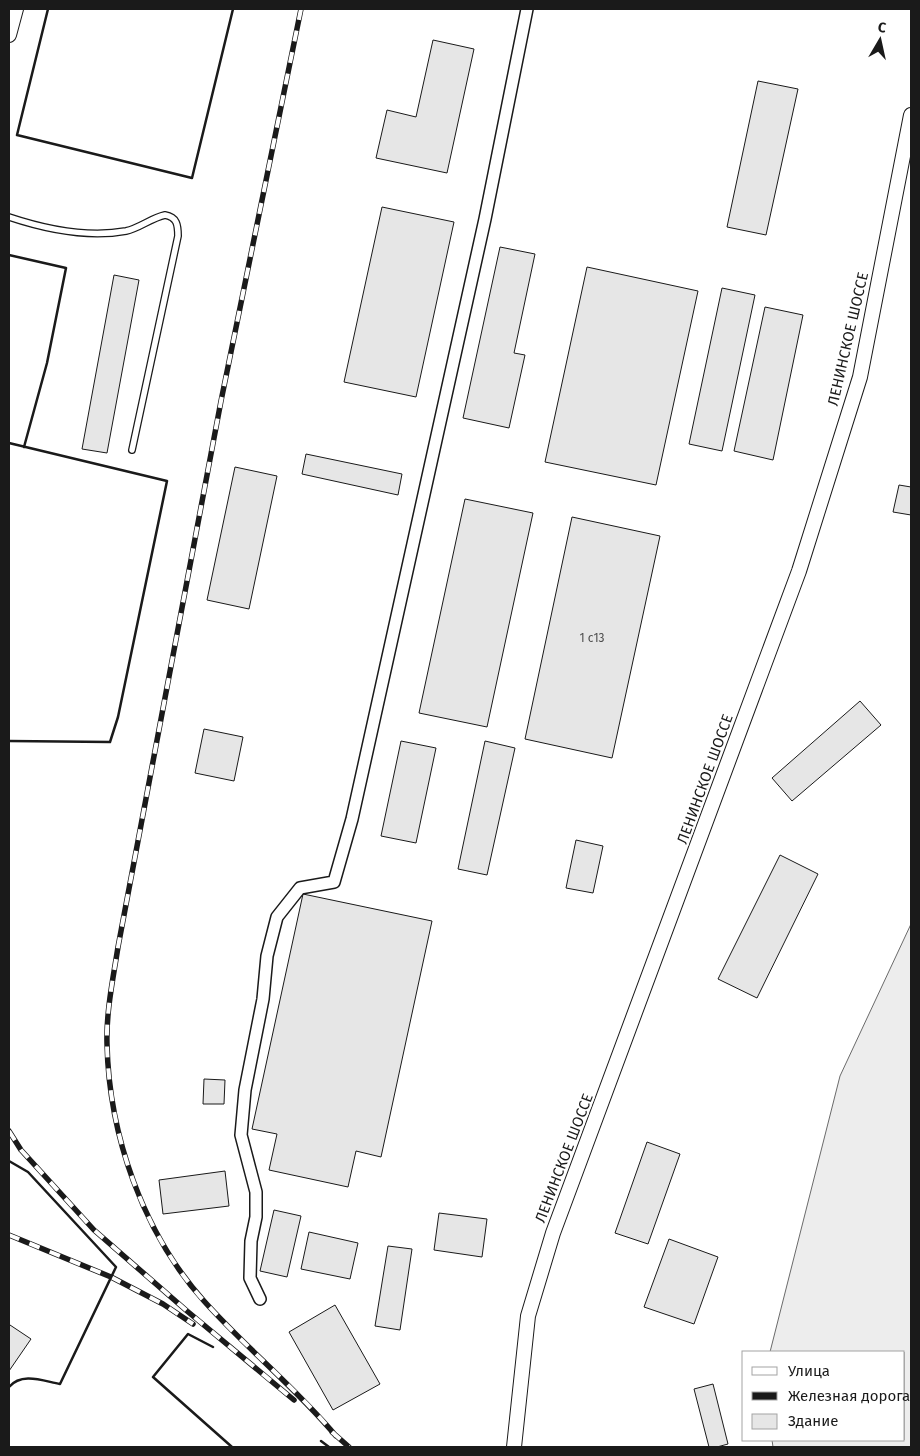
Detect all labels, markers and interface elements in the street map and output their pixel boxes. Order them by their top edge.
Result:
north arrow [855,15,905,65]
text: С [877,19,887,37]
street label: ЛЕНИНСКОЕ ШОССЕ [824,270,872,408]
house number: 1 с13 [579,631,605,645]
street label: ЛЕНИНСКОЕ ШОССЕ [673,712,737,846]
street label: ЛЕНИНСКОЕ ШОССЕ [531,1091,597,1225]
legend [742,1351,905,1441]
text: Улица [788,1362,830,1380]
text: Железная дорога [788,1387,910,1405]
text: Здание [788,1412,838,1430]

